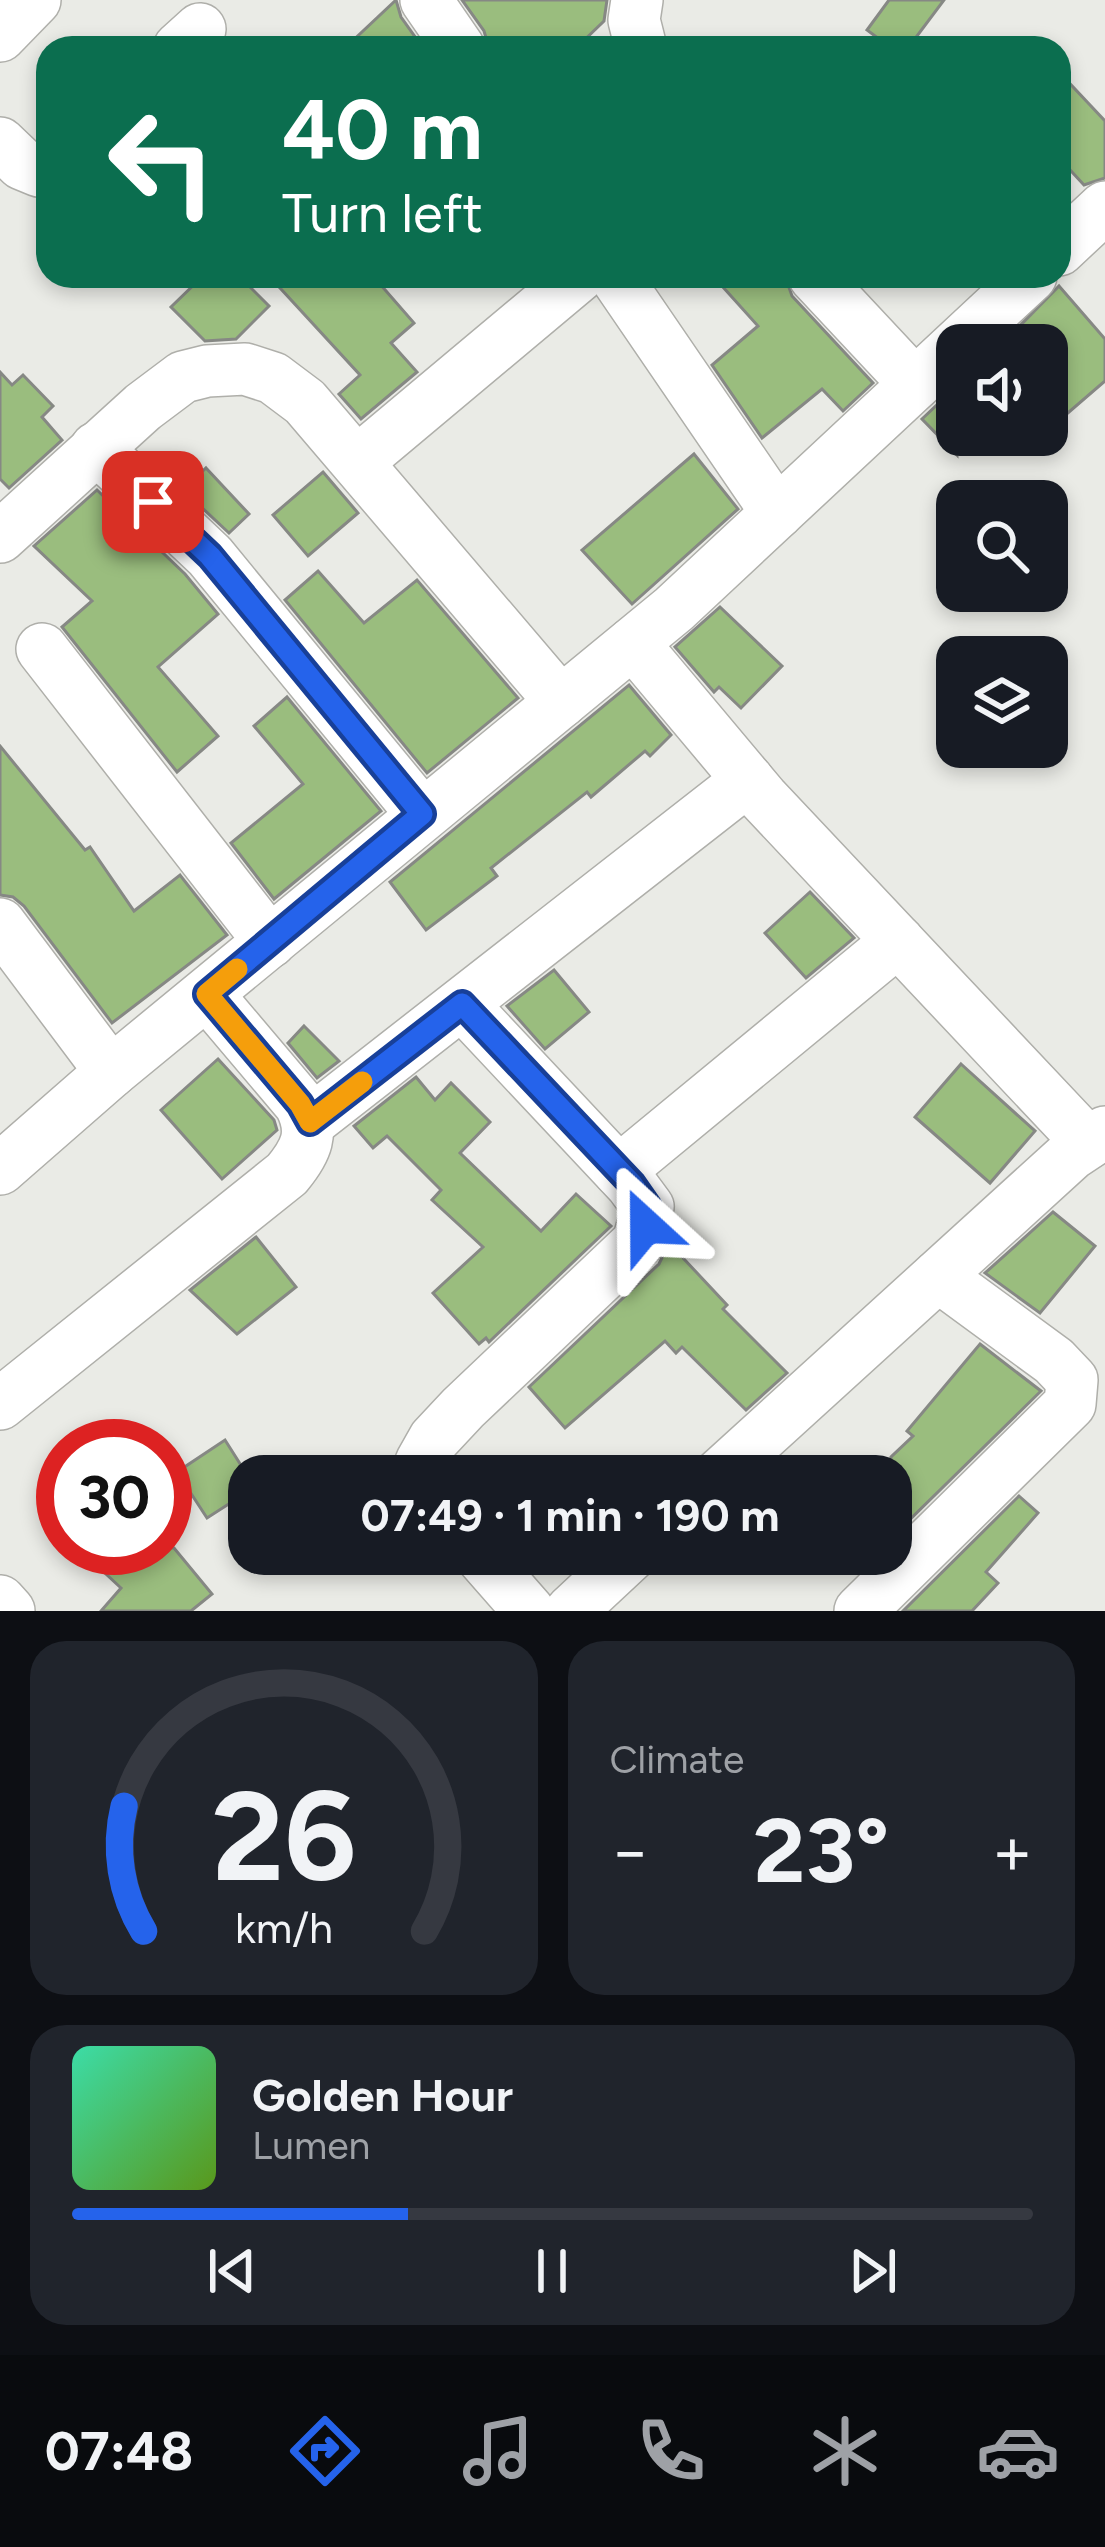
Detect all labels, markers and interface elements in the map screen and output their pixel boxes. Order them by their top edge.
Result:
text: 40 m [282,79,483,180]
icon: left [84,84,240,240]
text: Turn left [282,181,483,246]
map controls [936,324,1068,768]
button: sound [936,324,1068,456]
pin [102,451,204,553]
icon: arrive [120,469,186,535]
button: search [936,480,1068,612]
button: layers [936,636,1068,768]
position arrow [583,1163,709,1289]
speed limit sign: 30 [36,1419,192,1575]
text: 07:49 · 1 min · 190 m [360,1488,780,1542]
text: Climate [610,1736,744,1783]
text: 26 [211,1761,356,1911]
text: 23° [753,1796,889,1905]
text: − [610,1811,651,1891]
text: + [992,1811,1033,1891]
text: km/h [235,1902,333,1954]
text: Golden Hour [252,2068,513,2122]
text: Lumen [252,2122,370,2169]
icon: previous [199,2238,265,2304]
icon: pause [519,2238,585,2304]
icon: next [840,2238,906,2304]
icon: directions [283,2409,367,2493]
icon: music [456,2409,540,2493]
icon: phone [629,2409,713,2493]
icon: climate [803,2409,887,2493]
icon: car [976,2409,1060,2493]
text: 07:48 [45,2419,193,2484]

